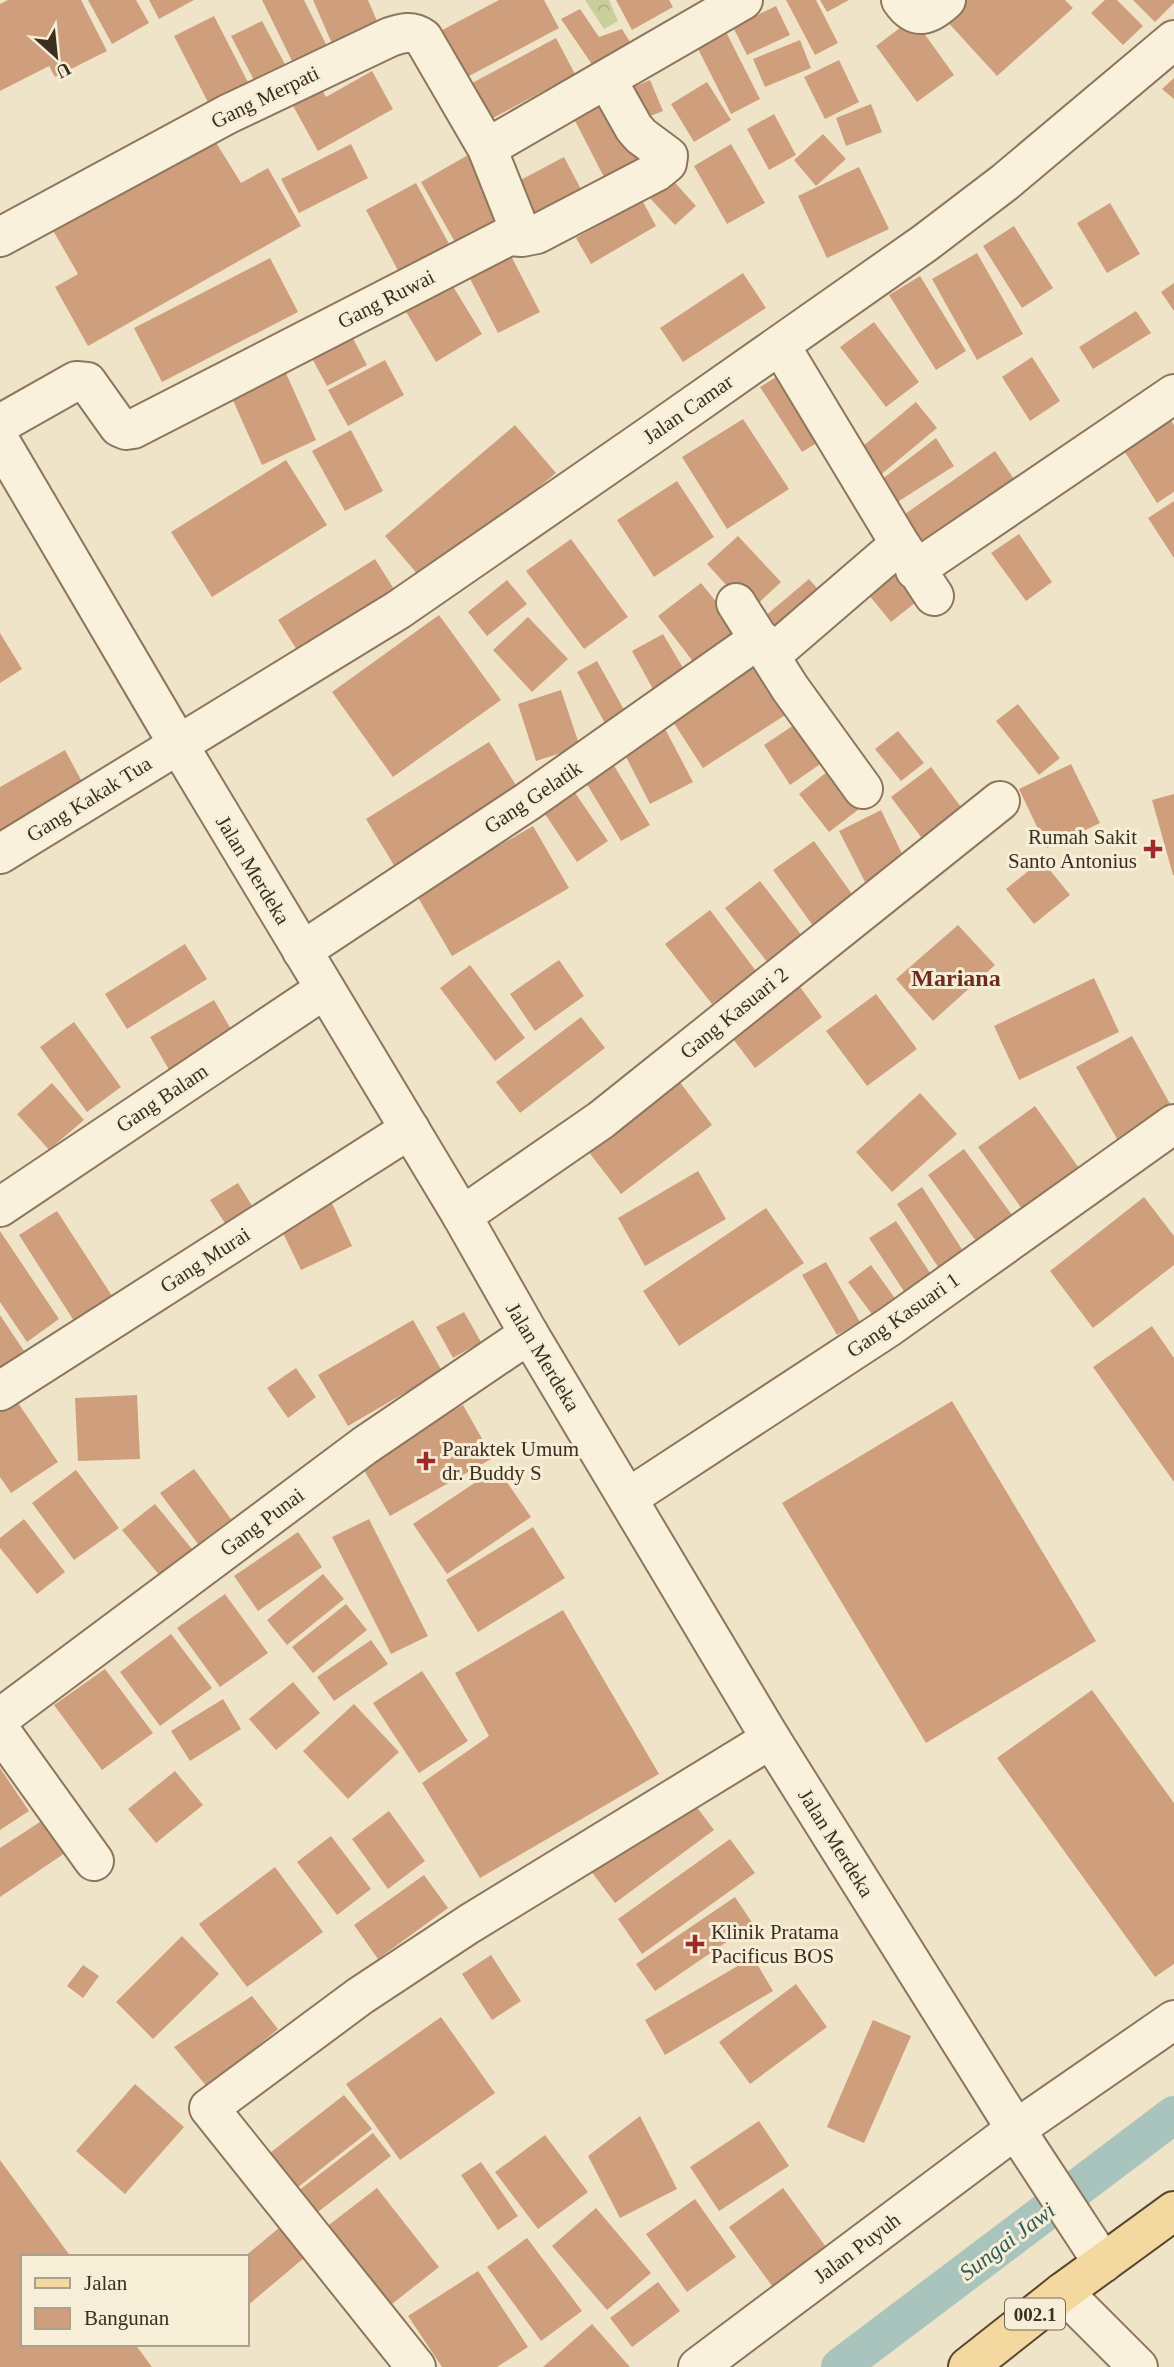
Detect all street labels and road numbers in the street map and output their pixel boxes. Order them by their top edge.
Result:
street label: Gang Merpati [207,60,323,133]
street label: Gang Ruwai [334,264,439,334]
street label: Jalan Camar [638,369,738,449]
street label: Gang Kakak Tua [22,751,156,847]
street label: Gang Gelatik [480,755,587,838]
street label: Jalan Merdeka [211,811,295,929]
street label: Gang Kasuari 2 [675,962,793,1064]
street label: Gang Balam [112,1059,212,1137]
street label: Gang Murai [156,1222,254,1298]
street label: Gang Kasuari 1 [842,1267,964,1363]
street label: Jalan Merdeka [501,1298,585,1416]
street label: Gang Punai [215,1483,309,1561]
street label: Jalan Merdeka [793,1784,879,1902]
street label: Jalan Puyuh [809,2207,905,2288]
road number: 002.1 [1005,2298,1065,2330]

